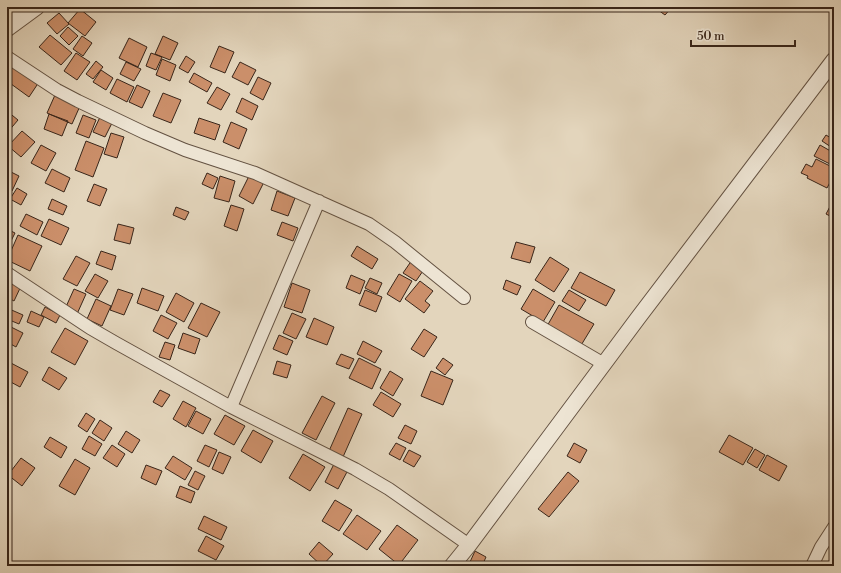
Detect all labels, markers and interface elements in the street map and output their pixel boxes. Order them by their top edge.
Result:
scale bar [691,22,795,48]
text: 50 m [697,29,725,44]

